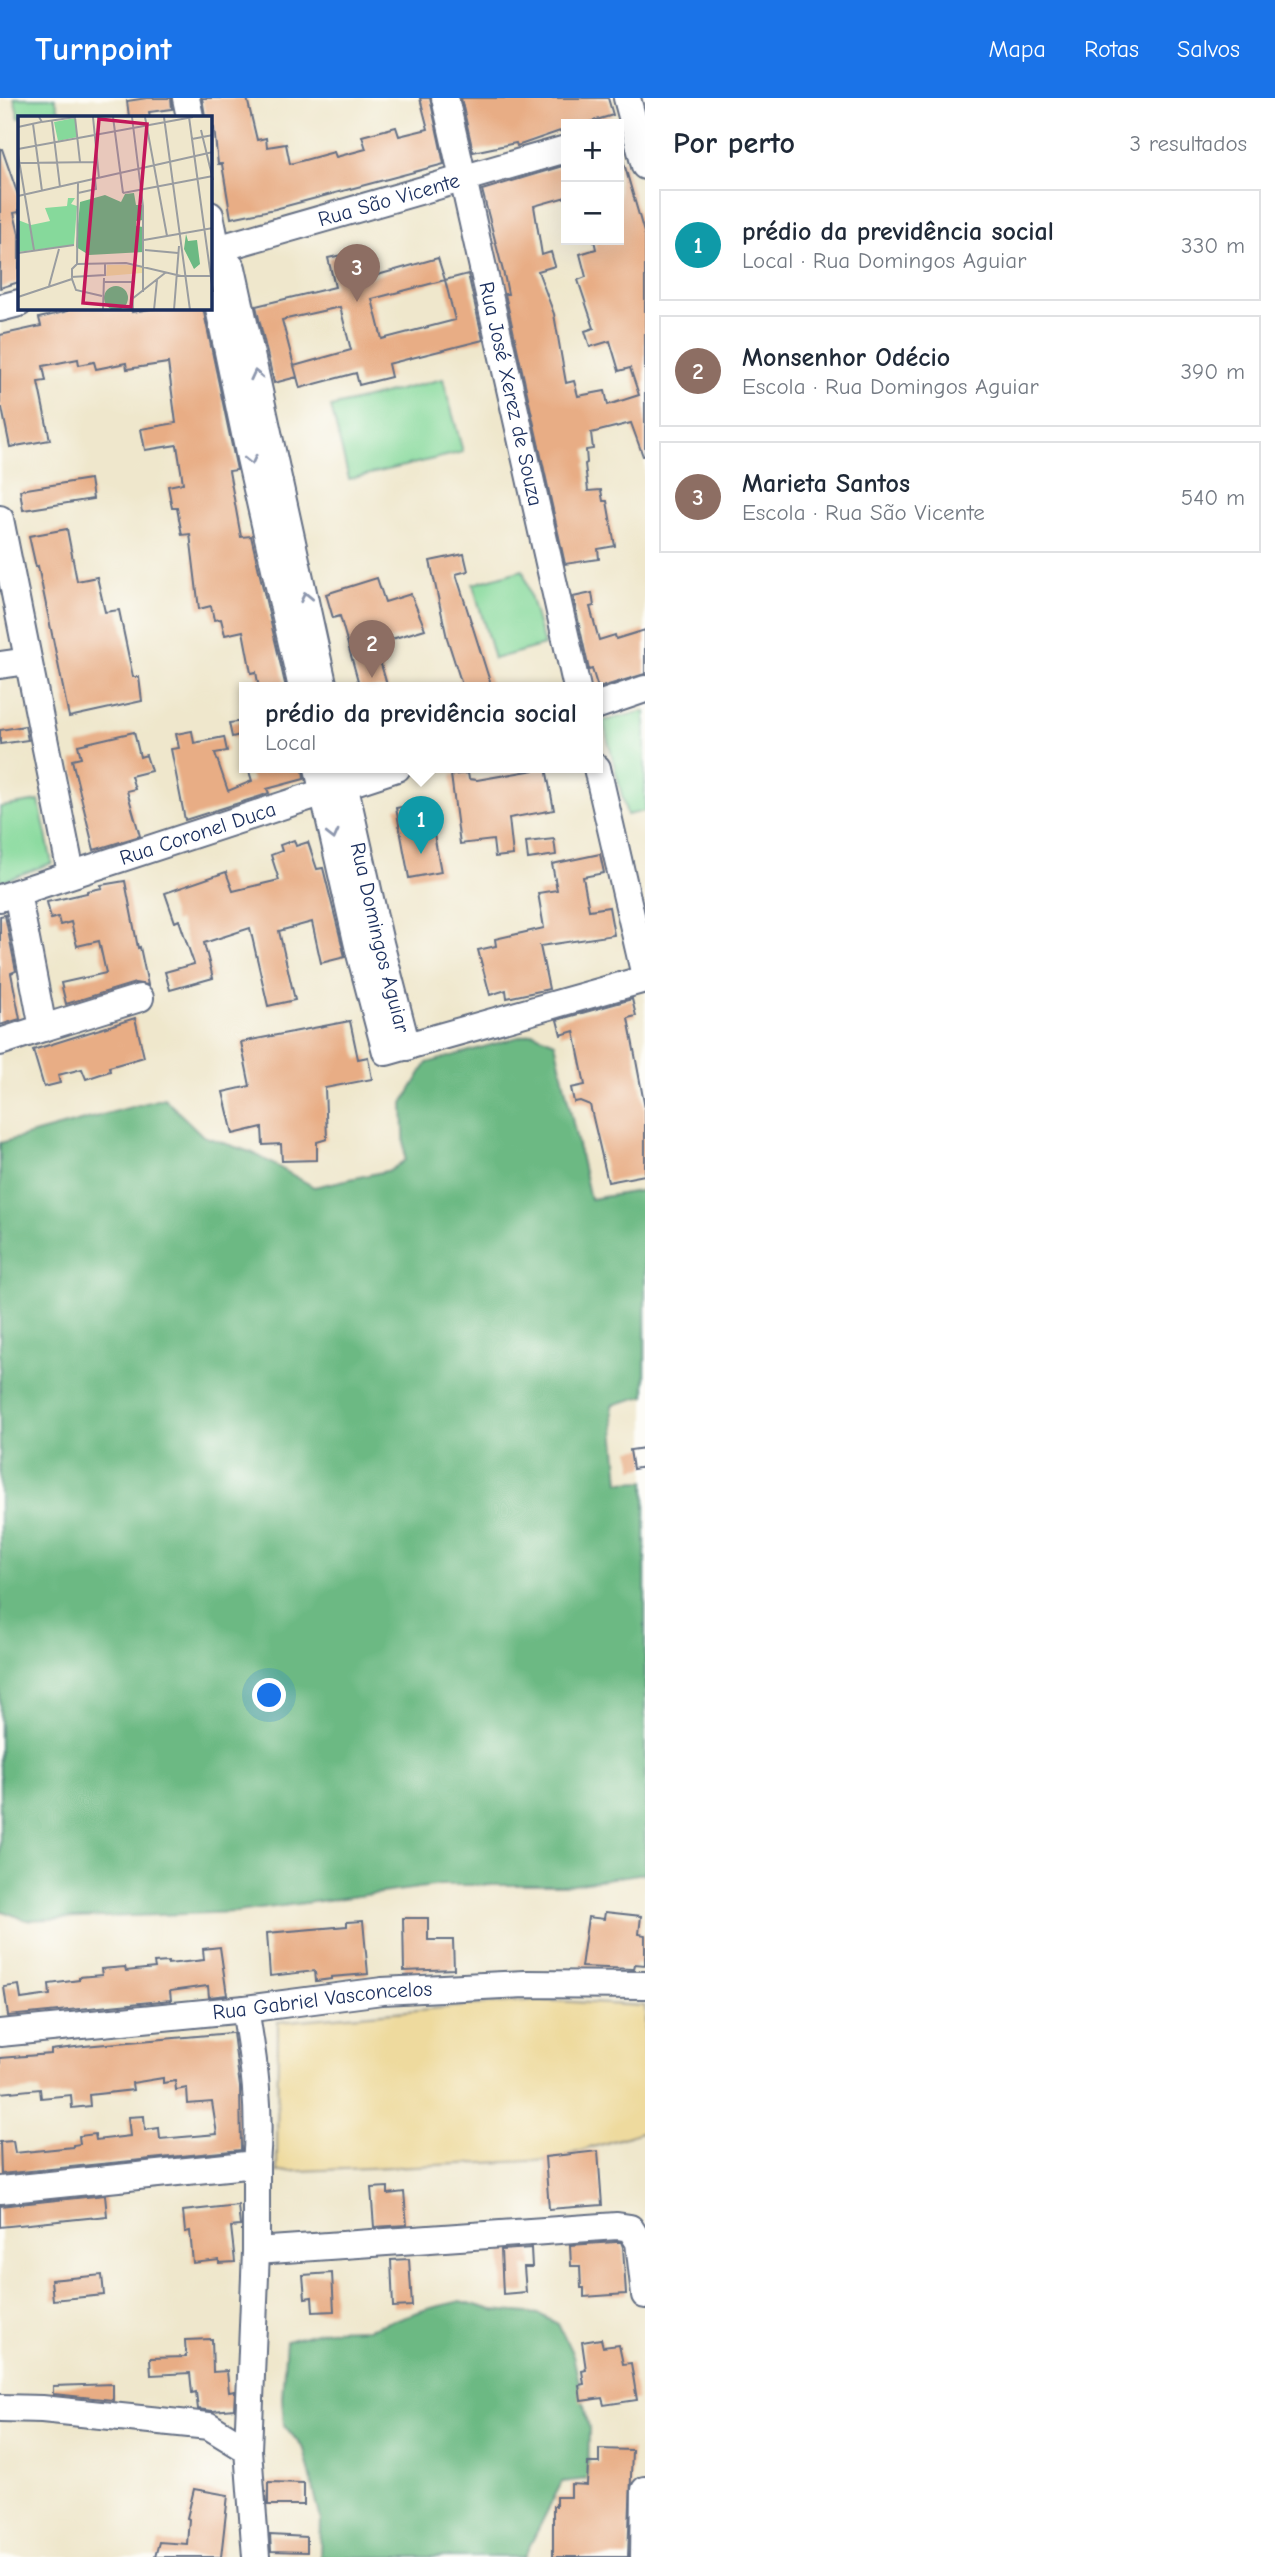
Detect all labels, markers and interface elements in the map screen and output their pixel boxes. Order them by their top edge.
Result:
text: Turnpoint [35,30,172,68]
text: Mapa [988,35,1046,63]
text: Rotas [1084,35,1139,63]
text: Salvos [1177,35,1240,63]
inset map [18,116,212,310]
map controls [561,119,624,245]
button: + [561,119,624,182]
text: Por perto [673,126,795,161]
text: 3 resultados [1130,130,1247,157]
street label: Rua São Vicente [315,168,462,231]
button: − [561,182,624,245]
text: prédio da previdência social [742,217,1054,247]
text: 1 [693,232,703,259]
text: 330 m [1181,232,1245,259]
pin: 3 [334,244,380,302]
text: Local · Rua Domingos Aguiar [742,247,1026,274]
street label: Rua José Xerez de Souza [474,279,548,508]
text: Monsenhor Odécio [742,343,950,373]
text: 2 [692,358,704,385]
text: 390 m [1180,358,1245,385]
one-way arrow [250,369,264,381]
text: Escola · Rua Domingos Aguiar [742,373,1039,400]
one-way arrow [242,454,257,466]
text: Marieta Santos [742,469,910,499]
text: 3 [692,484,704,511]
text: 540 m [1181,484,1245,511]
text: Escola · Rua São Vicente [742,499,985,526]
one-way arrow [299,591,314,603]
pin: 2 [349,620,395,678]
popup [239,682,603,773]
text: prédio da previdência social [265,699,577,729]
text: Local [265,729,316,756]
pin: 1 [398,796,444,854]
street label: Rua Coronel Duca [117,797,279,870]
one-way arrow [325,829,339,841]
street label: Rua Domingos Aguiar [346,840,415,1036]
your location [252,1678,286,1712]
street label: Rua Gabriel Vasconcelos [211,1977,433,2024]

